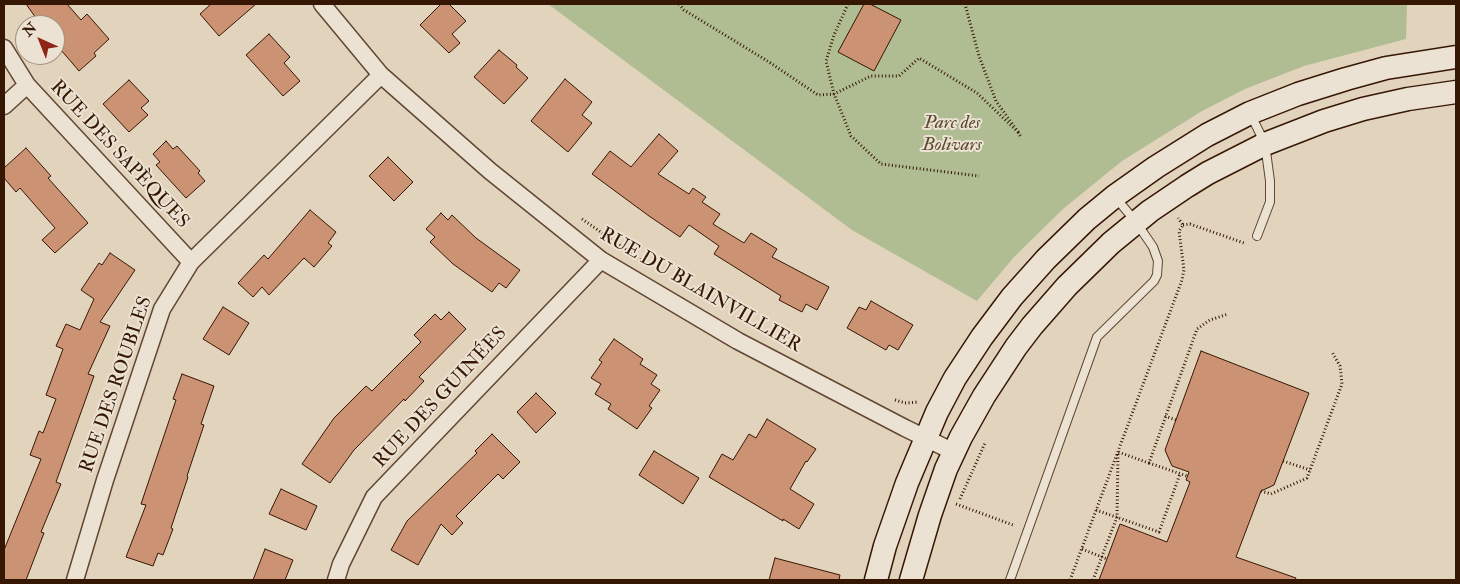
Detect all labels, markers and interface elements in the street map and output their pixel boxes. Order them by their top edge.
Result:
north arrow [15,15,65,65]
text: N [20,19,40,40]
street label: RUE DES SAPÈQUES [45,76,193,234]
park label: Parc des Bolivars [922,113,982,157]
street label: RUE DU BLAINVILLIER [595,224,805,358]
street label: RUE DES ROUBLES [76,294,158,476]
street label: RUE DES GUINÉES [370,323,512,473]

